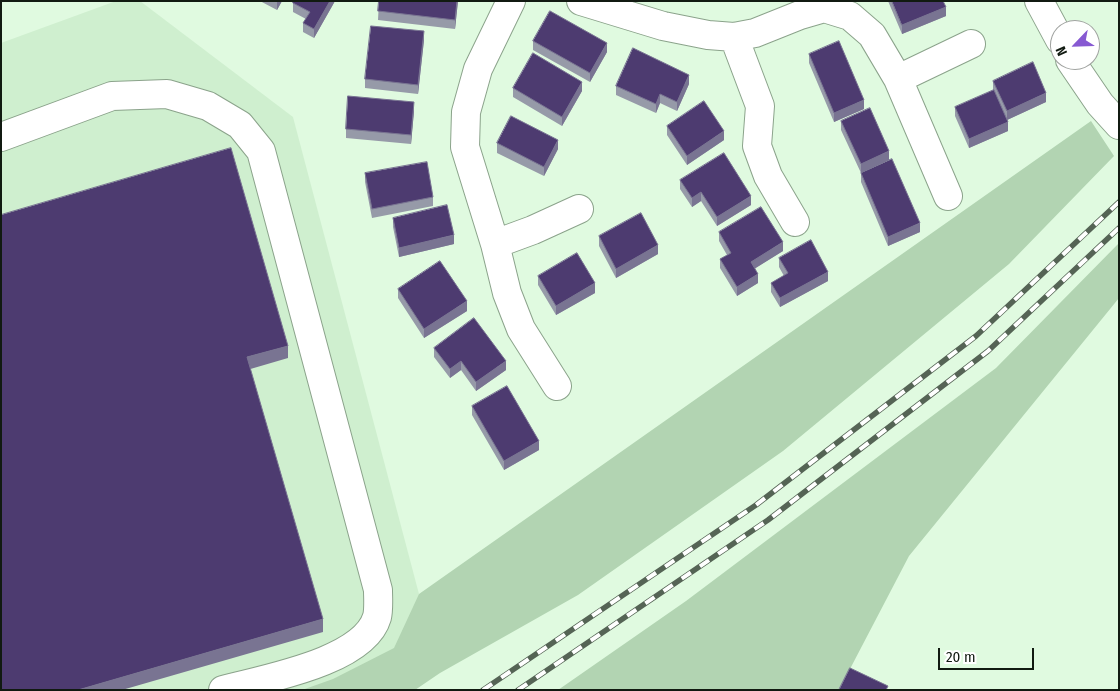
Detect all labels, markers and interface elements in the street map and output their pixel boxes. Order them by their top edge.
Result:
north arrow [1050,20,1100,70]
text: N [1052,44,1071,58]
scale bar [940,638,1036,670]
text: 20 m [946,648,976,666]

